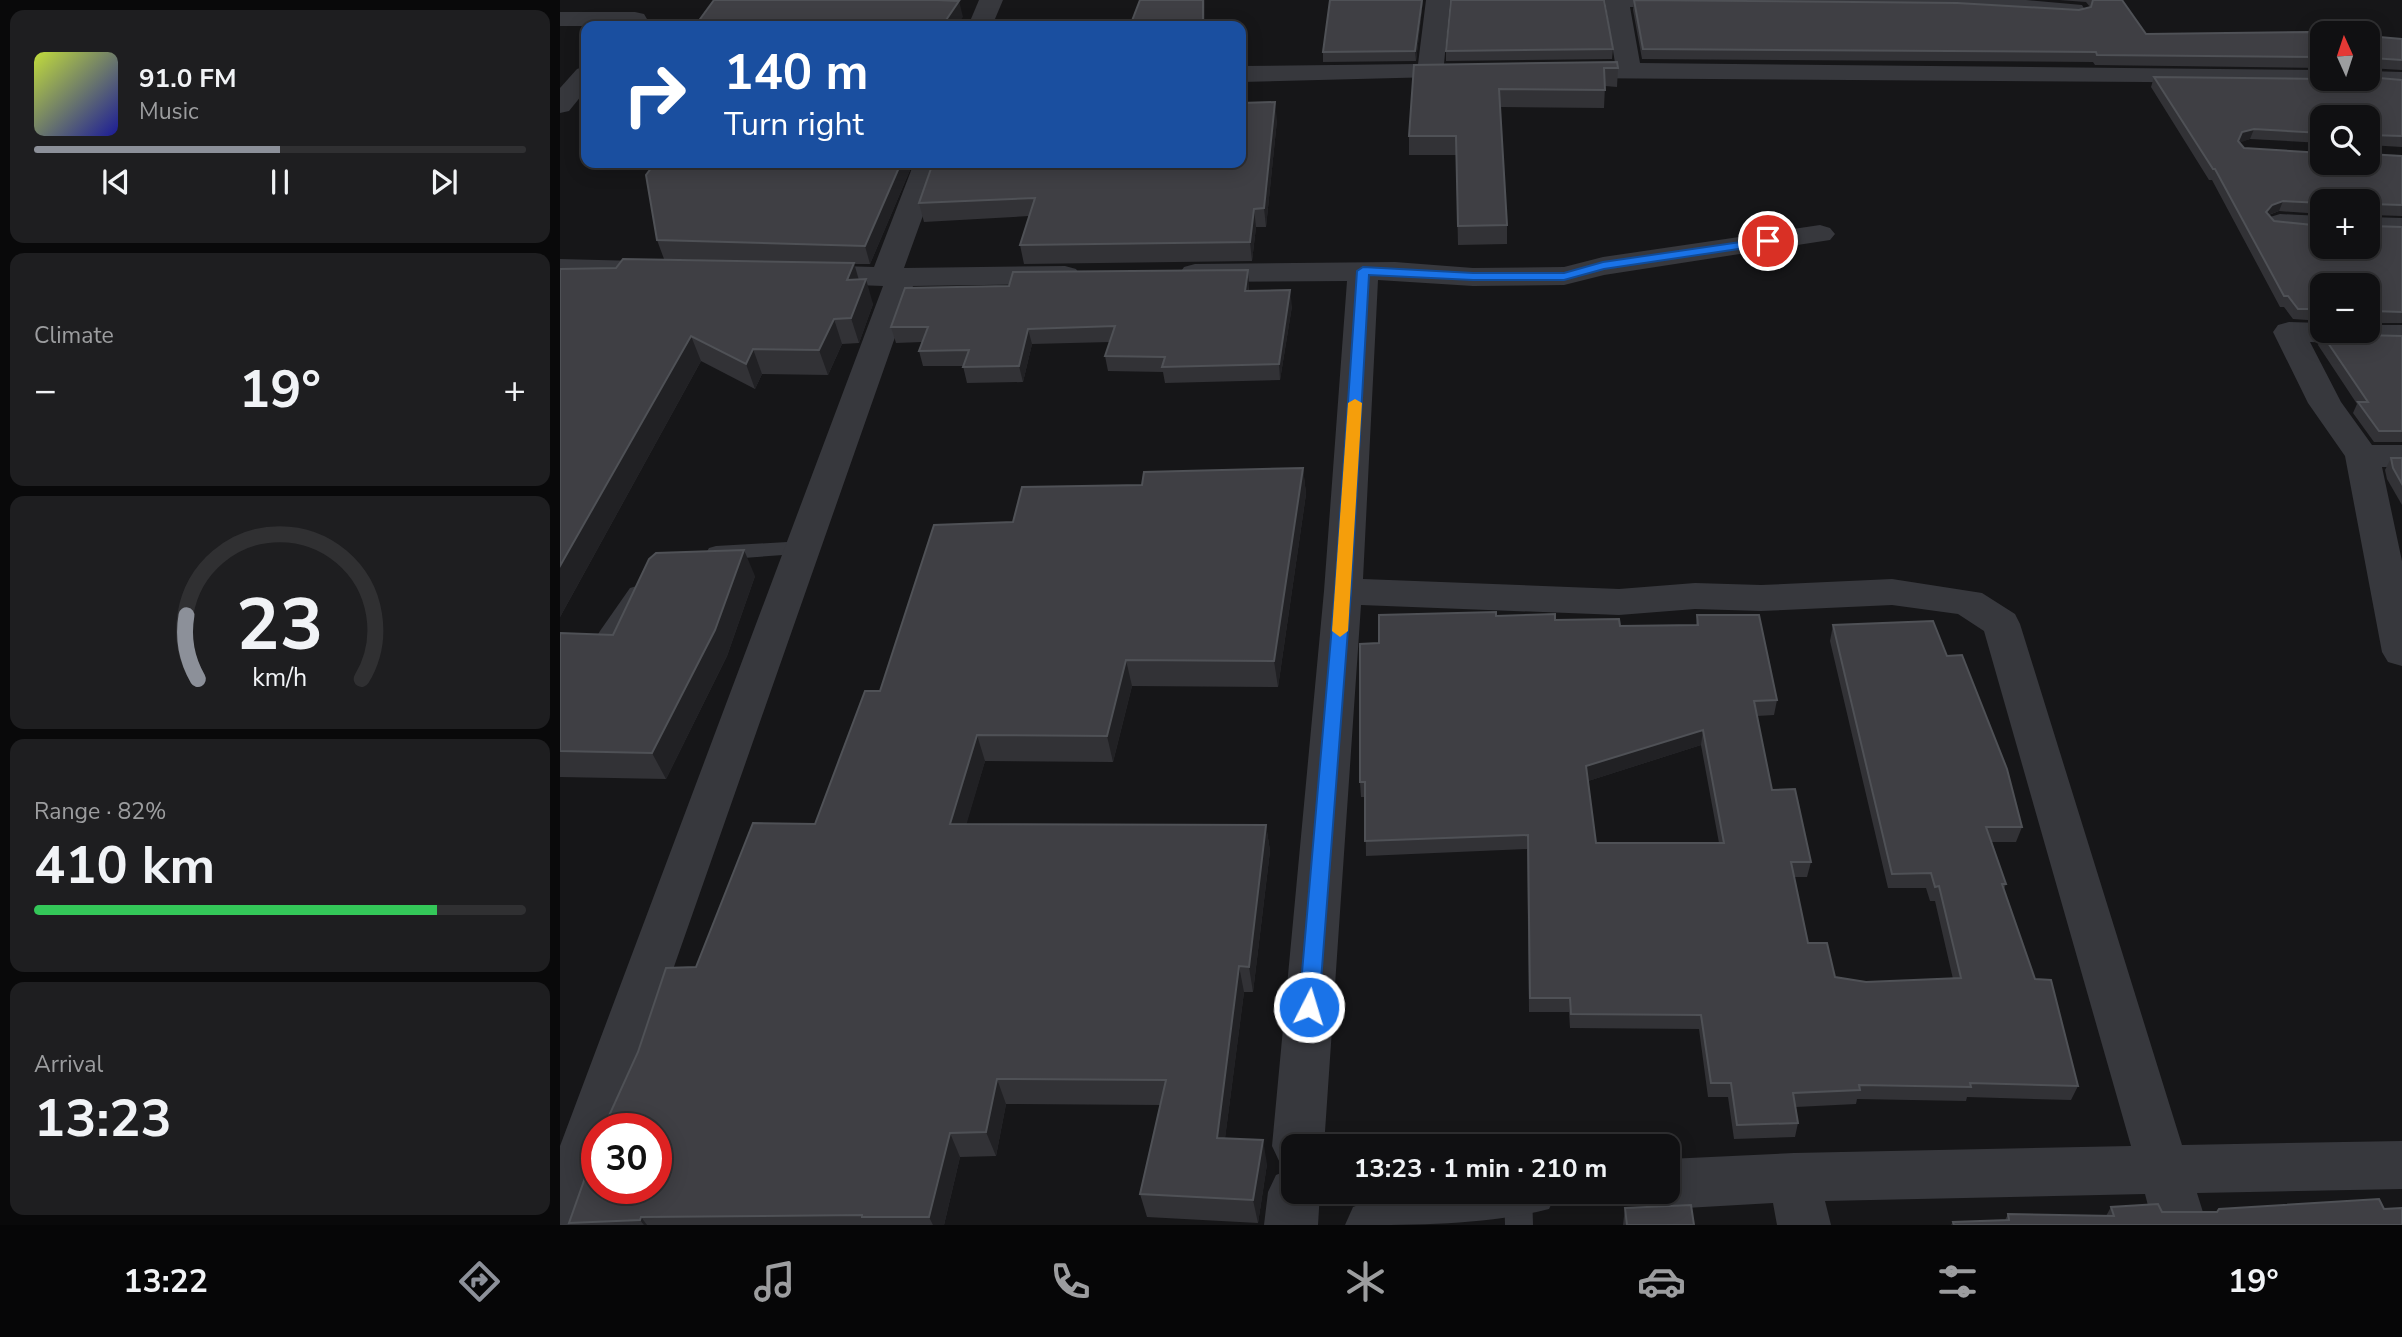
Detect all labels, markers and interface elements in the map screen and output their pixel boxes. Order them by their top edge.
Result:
north arrow [2310,21,2380,91]
map controls [2310,21,2380,343]
text: 140 m [724,39,868,106]
icon: right [609,49,700,140]
text: 91.0 FM [139,61,236,96]
text: Music [139,96,199,127]
text: Turn right [724,103,864,146]
button: search [2310,105,2380,175]
icon: previous [97,163,135,201]
icon: pause [261,163,299,201]
icon: next [425,163,463,201]
button: + [2310,189,2380,259]
pin [1738,211,1798,271]
icon: arrive [1749,222,1787,260]
button: − [2310,273,2380,343]
text: Climate [34,320,114,351]
text: 19° [239,354,321,425]
text: − [34,365,57,416]
text: + [503,365,526,416]
text: 23 [236,575,324,675]
text: km/h [252,660,308,694]
text: Range · 82% [34,796,166,827]
text: 410 km [34,830,215,901]
position arrow [1272,970,1346,1044]
text: Arrival [34,1049,103,1080]
text: 13:23 [34,1083,172,1154]
speed limit sign: 30 [581,1113,672,1204]
text: 13:23 · 1 min · 210 m [1354,1151,1607,1186]
icon: directions [455,1257,504,1306]
icon: music [750,1257,799,1306]
icon: phone [1046,1257,1095,1306]
icon: climate [1341,1257,1390,1306]
icon: car [1637,1257,1686,1306]
icon: filters [1933,1257,1982,1306]
text: 13:22 [123,1260,208,1303]
text: 19° [2228,1260,2279,1303]

